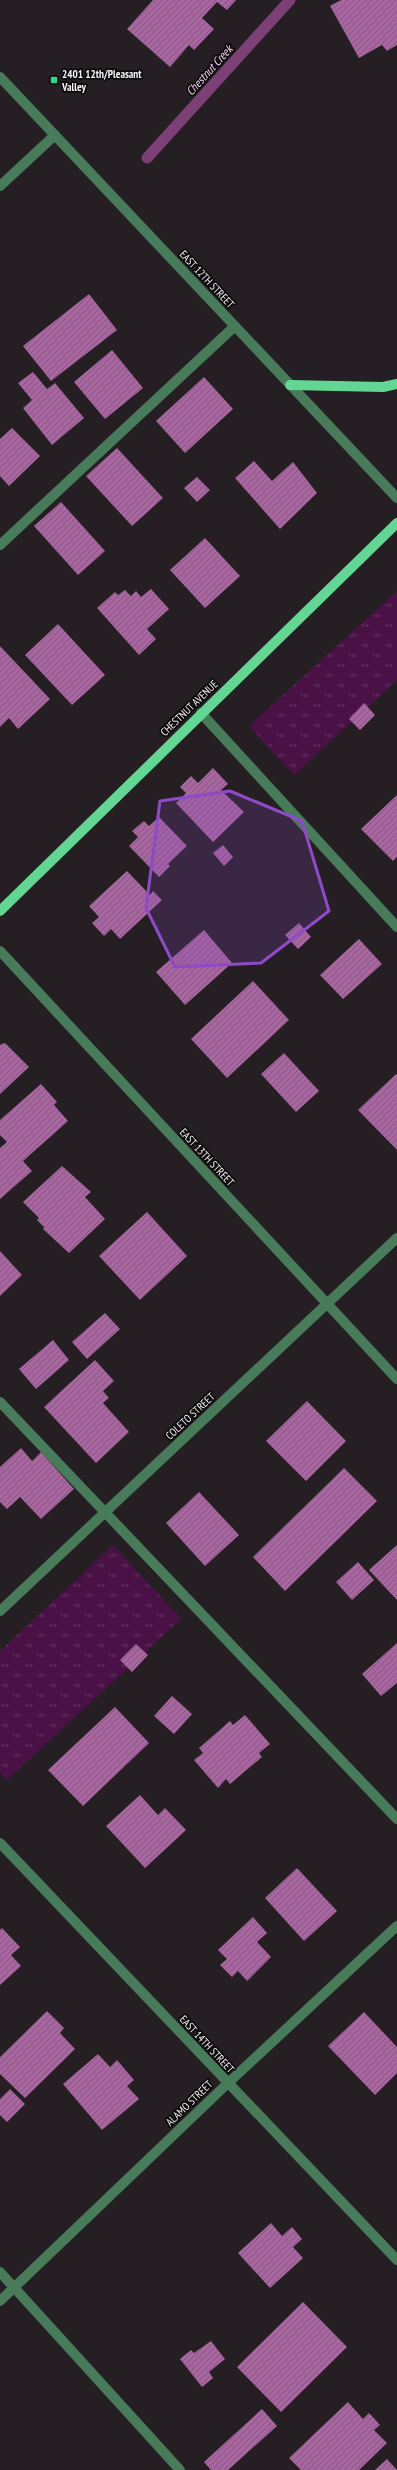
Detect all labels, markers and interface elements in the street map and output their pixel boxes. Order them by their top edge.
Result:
water label: Chestnut Creek [183,41,236,98]
place label: 2401 12th/Pleasant Valley [61,67,142,94]
marker: 2401 12th/Pleasant Valley [49,75,59,85]
street label: EAST 12TH STREET [177,247,237,311]
street label: CHESTNUT AVENUE [157,677,221,739]
street label: EAST 13TH STREET [177,1125,237,1189]
street label: COLETO STREET [162,1390,218,1442]
street label: EAST 14TH STREET [177,2012,237,2076]
street label: ALAMO STREET [163,2077,215,2129]

